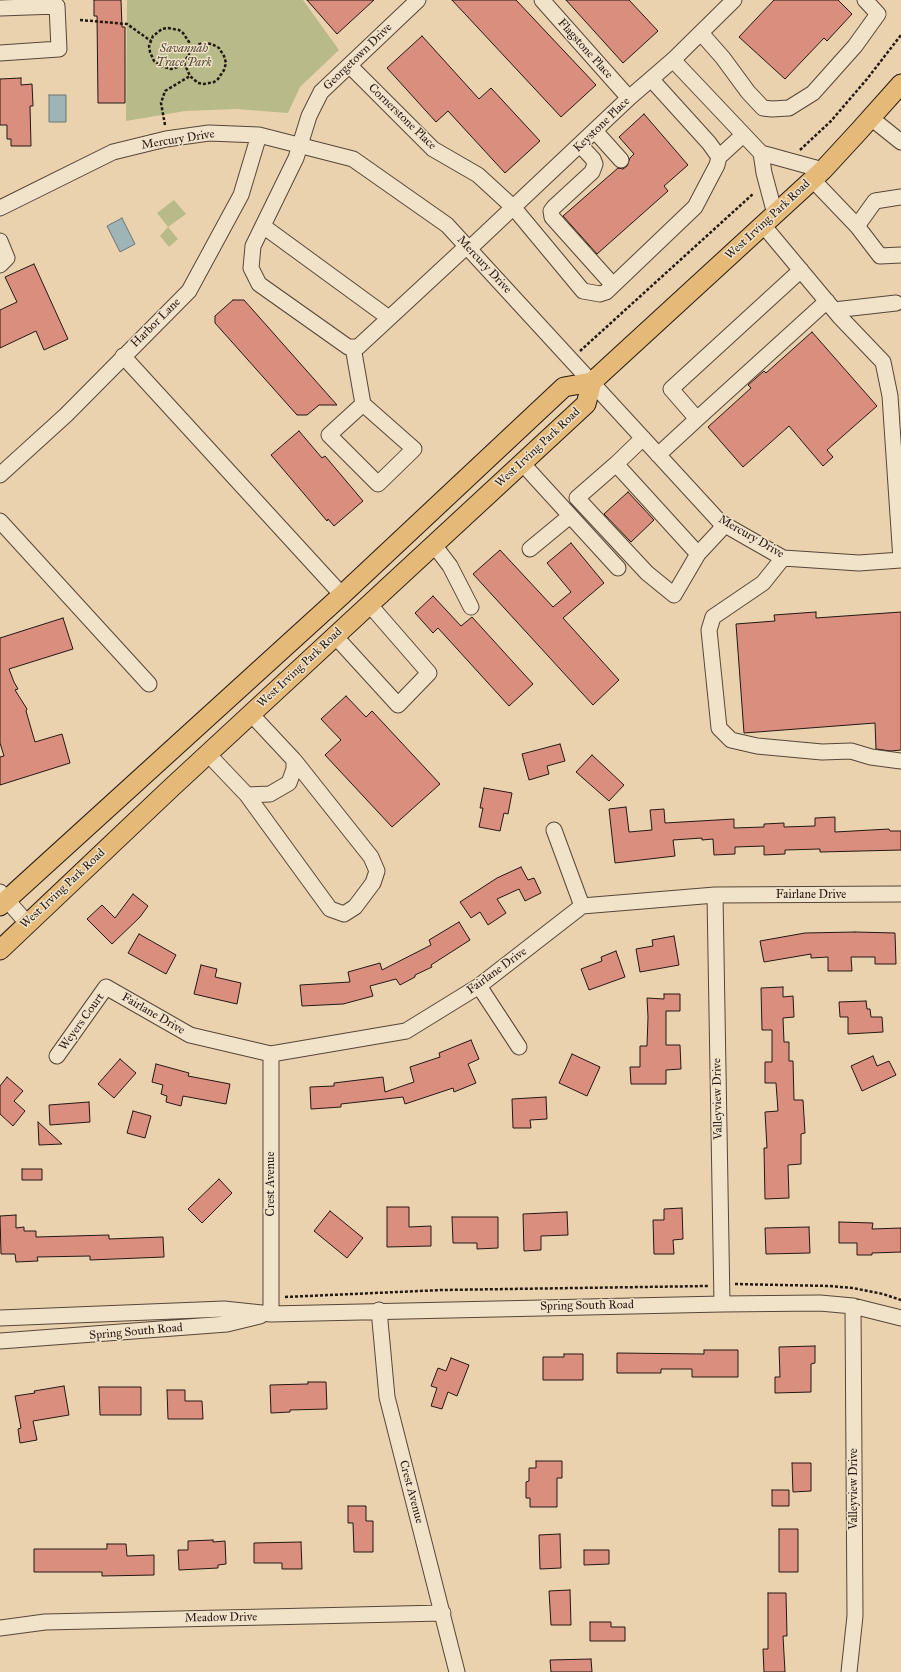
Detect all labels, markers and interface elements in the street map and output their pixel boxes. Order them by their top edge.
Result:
street label: Flagstone Place [554,16,616,82]
street label: Georgetown Drive [321,21,395,93]
park label: Savannah Trace Park [156,42,212,70]
street label: Cornerstone Place [365,81,439,153]
street label: Keystone Place [571,94,633,156]
street label: Mercury Drive [141,127,215,153]
street label: West Irving Park Road [723,177,813,263]
street label: Mercury Drive [454,233,514,297]
street label: Harbor Lane [128,295,184,351]
street label: West Irving Park Road [493,405,583,491]
street label: Mercury Drive [716,512,786,562]
street label: West Irving Park Road [255,625,345,711]
street label: West Irving Park Road [18,846,108,932]
street label: Fairlane Drive [776,888,846,902]
street label: Fairlane Drive [464,944,530,998]
street label: Fairlane Drive [119,990,187,1038]
street label: Weyers Court [56,991,108,1053]
street label: Valleyview Drive [710,1058,726,1140]
street label: Crest Avenue [264,1152,278,1216]
street label: Spring South Road [540,1298,634,1314]
street label: Spring South Road [89,1321,183,1343]
street label: Valleyview Drive [847,1448,861,1530]
street label: Crest Avenue [396,1459,426,1525]
street label: Meadow Drive [185,1610,257,1626]

